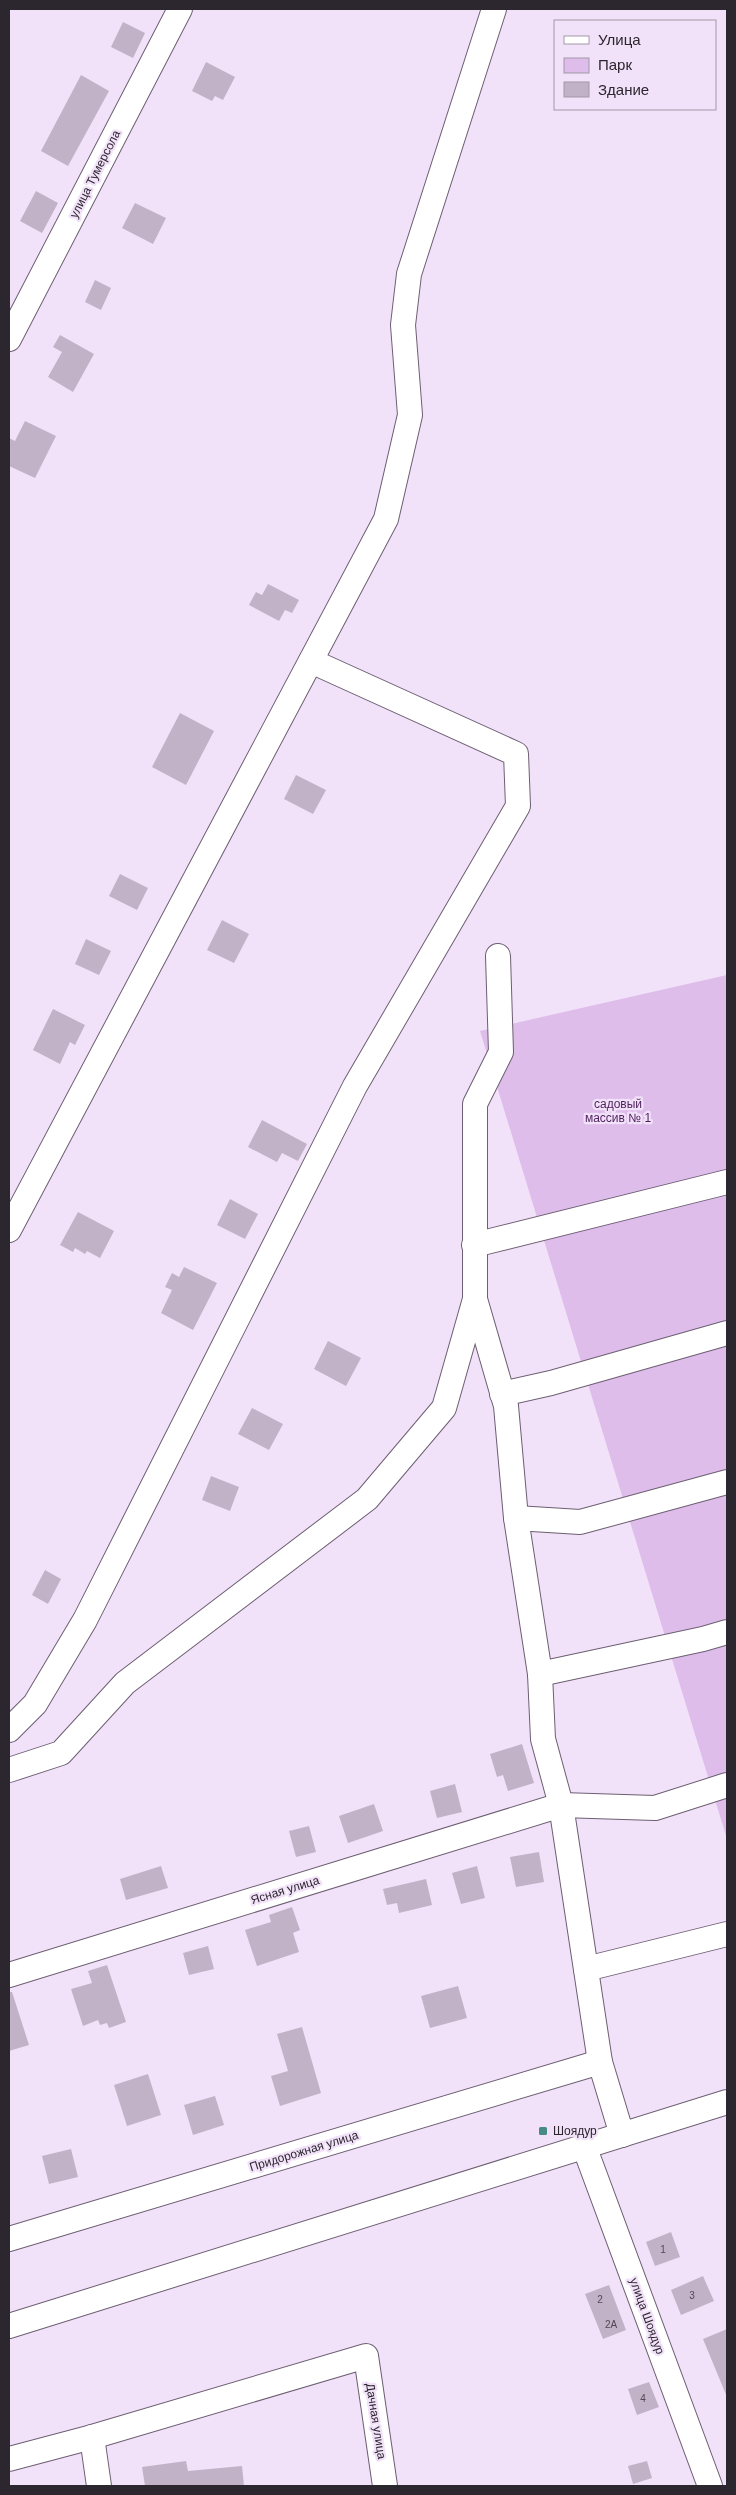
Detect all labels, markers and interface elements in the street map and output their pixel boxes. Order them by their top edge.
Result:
legend [554,20,716,110]
text: Улица [598,31,641,48]
text: Парк [598,56,632,73]
text: Здание [598,81,649,98]
street label: улица Тумерсола [67,127,123,220]
park label: садовый массив № 1 [585,1097,651,1125]
street label: Ясная улица [249,1873,321,1907]
place label: Шоядур [553,2124,597,2138]
marker: Шоядур [537,2125,549,2137]
street label: Придорожная улица [248,2128,360,2174]
house number: 1 [660,2244,666,2255]
street label: улица Шоядур [627,2276,667,2356]
house number: 3 [689,2290,695,2301]
house number: 2 [597,2294,603,2305]
house number: 2А [605,2319,617,2330]
street label: Дачная улица [363,2382,389,2460]
house number: 4 [640,2393,646,2404]

